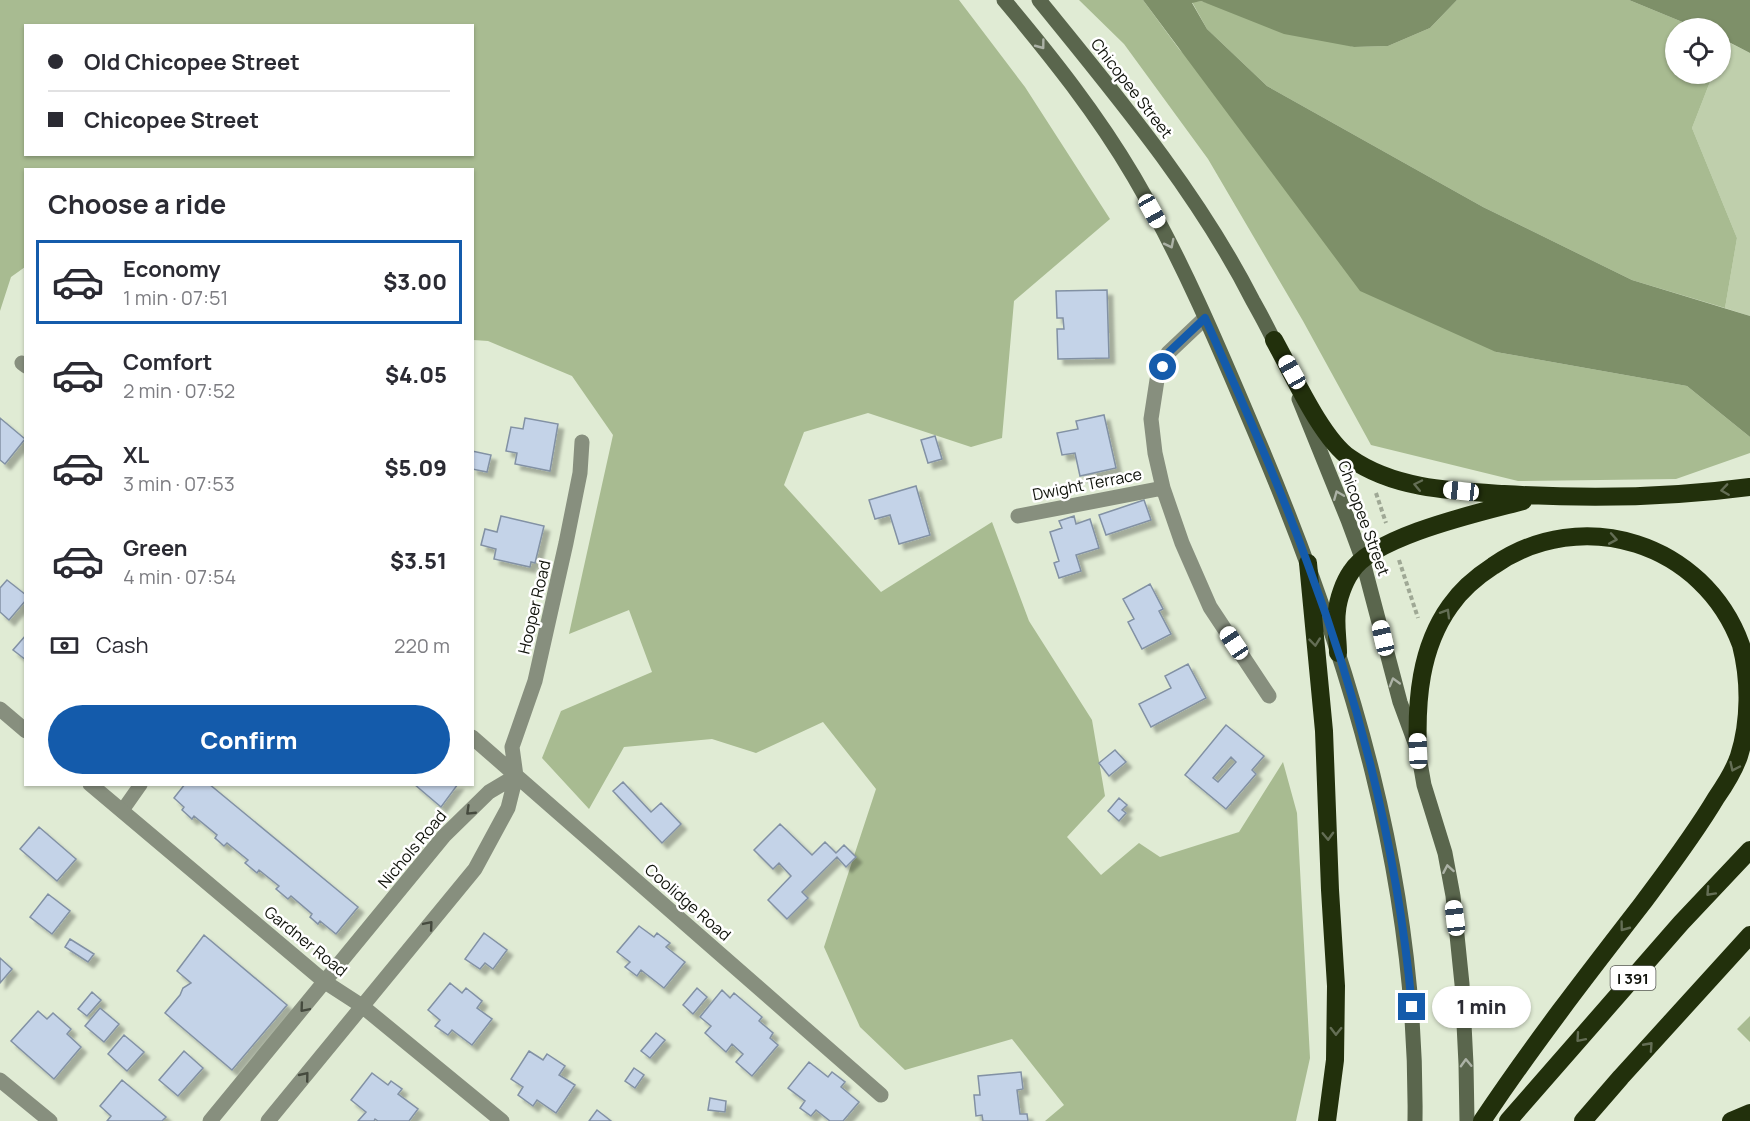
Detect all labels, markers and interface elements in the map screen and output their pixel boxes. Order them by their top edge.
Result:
map controls [1665,18,1731,84]
button: locate [1665,18,1731,84]
street label: Chicopee Street [1086,33,1178,143]
one-way arrow [1034,39,1045,50]
text: Old Chicopee Street [84,47,300,77]
text: Chicopee Street [84,105,259,135]
text: Choose a ride [48,185,226,222]
car [1135,191,1169,231]
one-way arrow [1163,238,1174,248]
text: Economy [123,254,221,284]
icon: car [51,255,105,309]
text: $3.00 [383,267,447,297]
text: 1 min · 07:51 [123,284,228,311]
text: Comfort [123,347,212,377]
icon: car [51,348,105,402]
car [1275,352,1309,392]
route start [1149,353,1176,380]
text: $4.05 [385,360,447,390]
text: 2 min · 07:52 [123,377,235,404]
text: XL [123,440,149,470]
icon: car [51,441,105,495]
text: $5.09 [384,453,447,483]
street label: Chicopee Street [1333,457,1395,579]
street label: Dwight Terrace [1030,463,1144,505]
text: 3 min · 07:53 [123,470,235,497]
one-way arrow [1413,479,1423,492]
car [1442,480,1480,502]
one-way arrow [1720,484,1729,496]
one-way arrow [1333,490,1345,501]
one-way arrow [1609,532,1618,544]
text: Green [123,533,188,563]
icon: car [51,534,105,588]
text: $3.51 [390,546,447,576]
street label: Hooper Road [513,558,555,656]
text: 4 min · 07:54 [123,563,236,590]
one-way arrow [1438,609,1450,619]
car [1370,618,1396,658]
car [1216,623,1252,663]
icon: cash [48,629,81,662]
text: Cash [96,630,149,660]
text: 220 m [394,632,450,659]
one-way arrow [1308,637,1321,646]
one-way arrow [1389,677,1401,687]
button: Confirm [48,705,450,774]
car [1408,733,1428,769]
one-way arrow [1730,760,1742,771]
one-way arrow [466,803,477,814]
street label: Nichols Road [373,805,451,893]
one-way arrow [1322,832,1335,841]
street label: Coolidge Road [640,859,736,945]
one-way arrow [1442,864,1455,874]
one-way arrow [1706,885,1717,896]
car [1444,899,1466,937]
street label: Gardner Road [260,901,352,981]
one-way arrow [422,921,433,932]
one-way arrow [1620,921,1631,932]
road number: I 391 [1610,966,1656,990]
callout: 1 min [1433,986,1532,1028]
route end [1398,993,1425,1020]
text: 1 min [1456,993,1507,1020]
one-way arrow [300,1001,311,1012]
one-way arrow [1330,1027,1342,1036]
one-way arrow [1576,1031,1587,1042]
one-way arrow [1642,1042,1653,1053]
one-way arrow [1460,1058,1473,1067]
one-way arrow [298,1072,309,1083]

